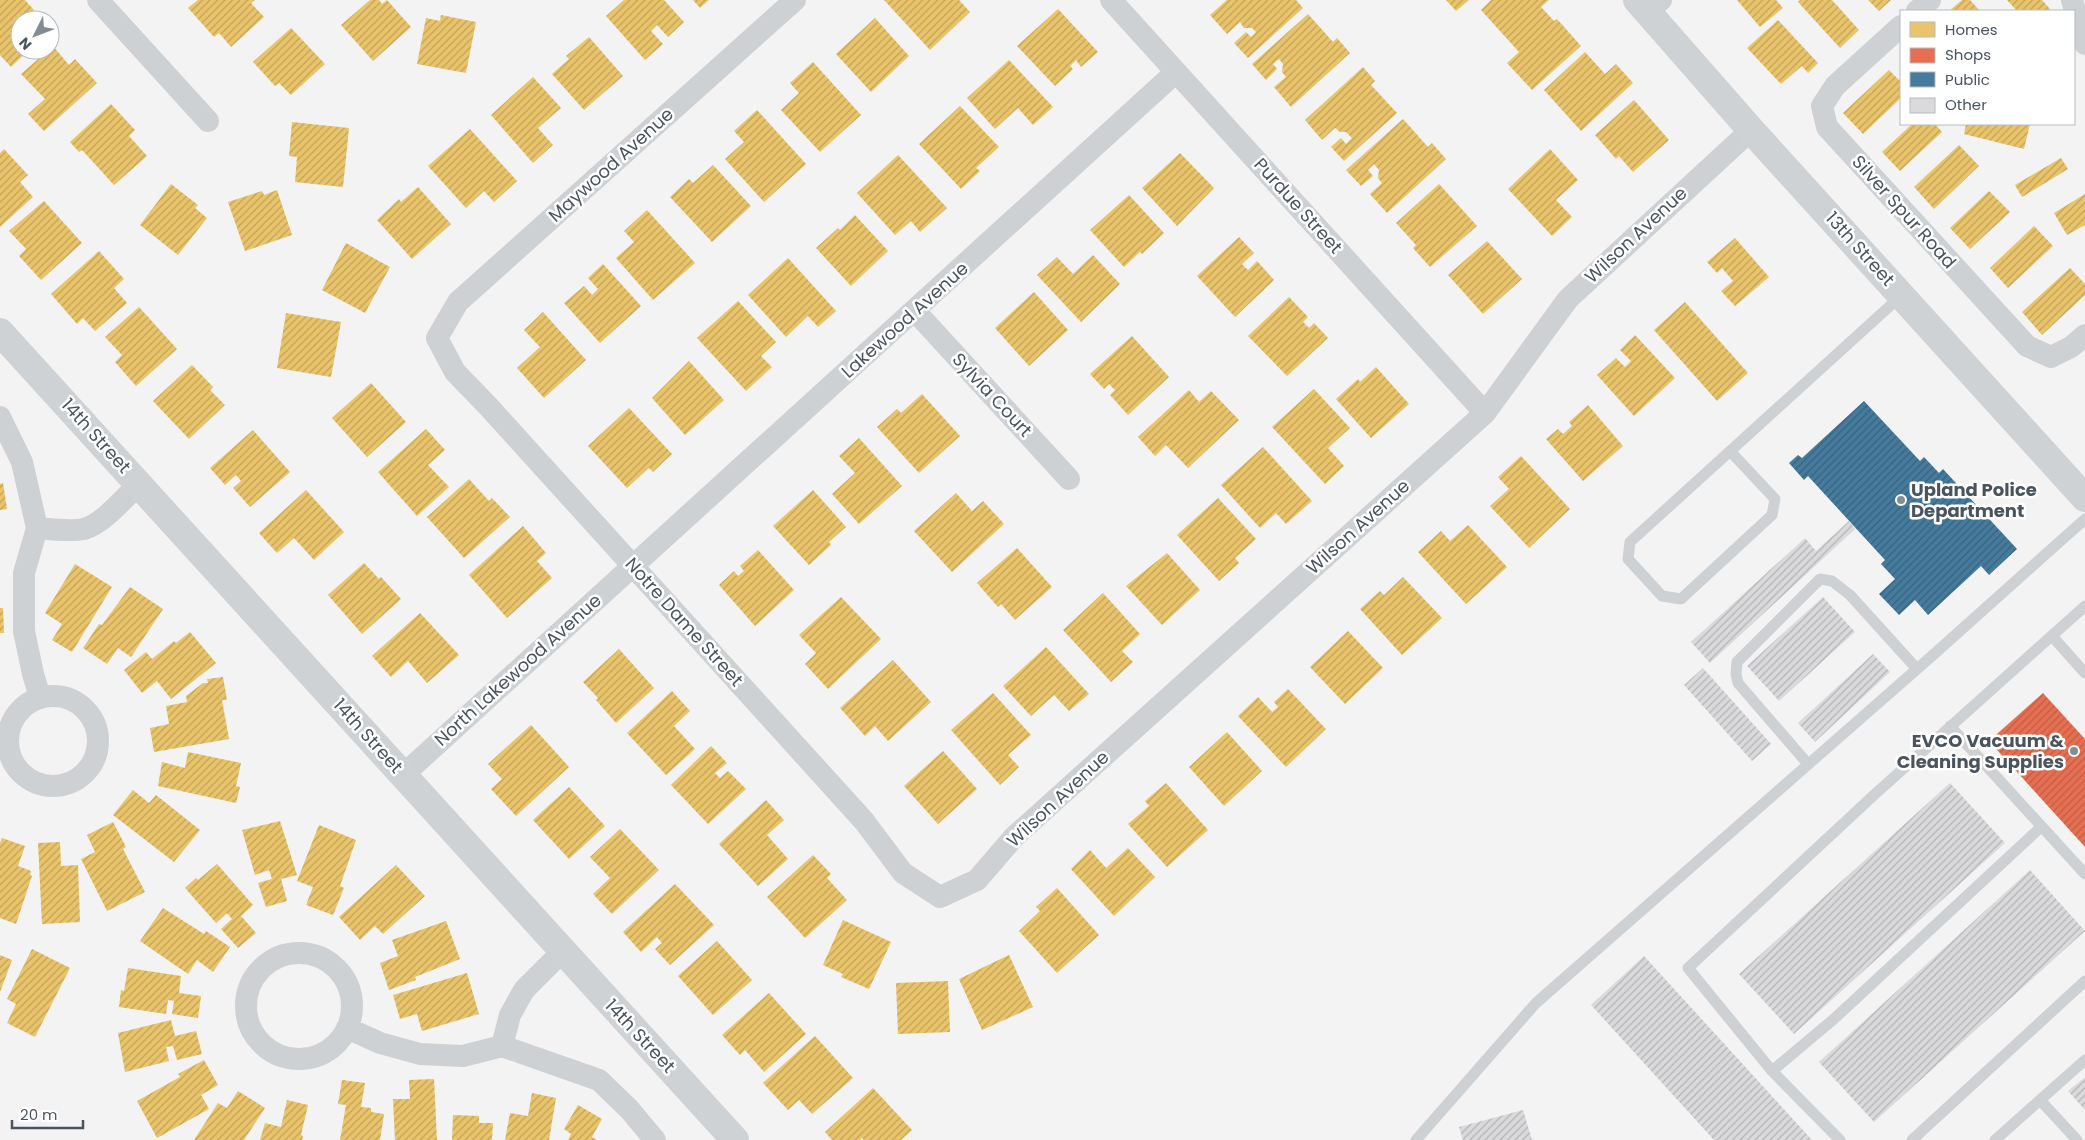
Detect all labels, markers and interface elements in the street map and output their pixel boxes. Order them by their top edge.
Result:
north arrow [10,10,60,60]
legend [1900,10,2075,125]
text: Homes [1945,19,1998,40]
text: N [14,33,36,54]
text: Shops [1945,44,1991,65]
text: Public [1945,69,1990,90]
text: Other [1945,94,1987,115]
street label: Maywood Avenue [543,102,679,228]
street label: Silver Spur Road [1847,150,1962,274]
street label: Purdue Street [1249,152,1348,259]
street label: Wilson Avenue [1579,181,1692,289]
street label: 13th Street [1820,206,1900,291]
street label: Lakewood Avenue [836,256,974,383]
street label: Sylvia Court [947,347,1038,442]
street label: 14th Street [56,393,137,478]
street label: Wilson Avenue [1301,473,1415,580]
place label: Upland Police Department [1911,477,2037,523]
marker: Upland Police Department [1895,494,1907,506]
street label: Notre Dame Street [620,552,749,692]
street label: North Lakewood Avenue [429,588,606,751]
street label: 14th Street [328,693,409,778]
place label: EVCO Vacuum & Cleaning Supplies [1897,728,2065,774]
street label: Wilson Avenue [1001,745,1114,853]
marker: EVCO Vacuum & Cleaning Supplies [2068,745,2080,757]
street label: 14th Street [600,993,681,1078]
scale bar [12,1098,84,1130]
text: 20 m [20,1104,58,1125]

